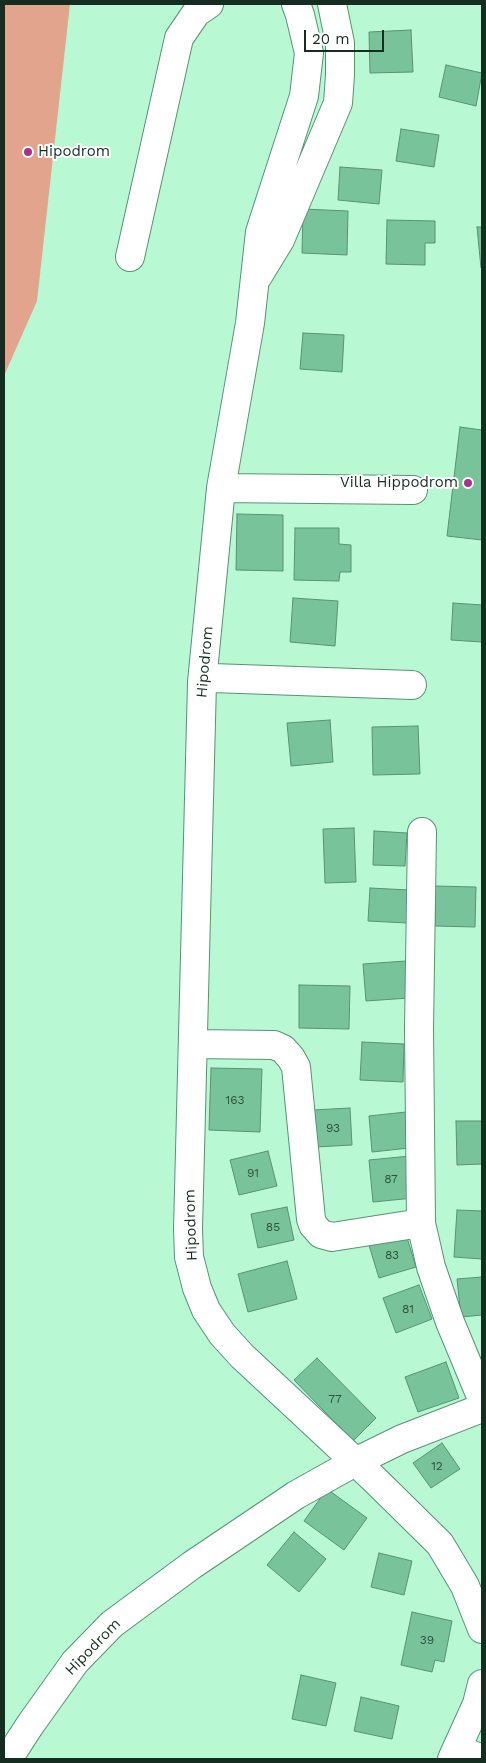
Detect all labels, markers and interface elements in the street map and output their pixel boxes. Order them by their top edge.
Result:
scale bar [306,20,386,52]
text: 20 m [312,30,350,48]
place label: Hipodrom [38,143,110,161]
marker: Hipodrom [22,146,34,158]
place label: Villa Hippodrom [340,474,458,492]
marker: Villa Hippodrom [462,477,474,489]
street label: Hipodrom [193,625,217,699]
house number: 163 [226,1093,244,1107]
house number: 93 [326,1121,340,1135]
house number: 91 [247,1166,259,1180]
house number: 87 [384,1172,398,1186]
street label: Hipodrom [181,1189,201,1261]
house number: 85 [266,1220,280,1234]
house number: 83 [385,1248,399,1262]
house number: 81 [402,1302,414,1316]
house number: 77 [328,1392,342,1406]
house number: 12 [431,1459,443,1473]
street label: Hipodrom [62,1615,124,1679]
house number: 39 [420,1633,434,1647]

